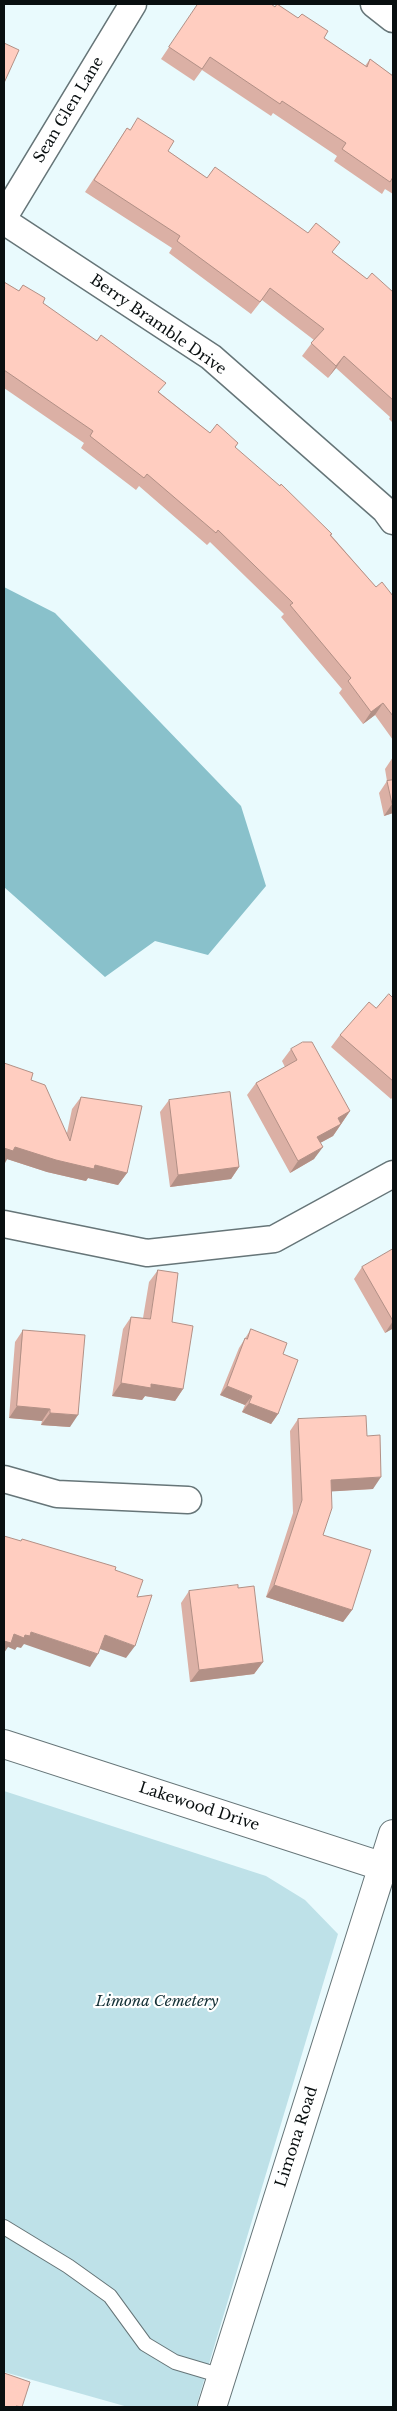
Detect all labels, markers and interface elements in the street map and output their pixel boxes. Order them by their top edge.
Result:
street label: Sean Glen Lane [30,54,108,166]
street label: Berry Bramble Drive [87,271,229,379]
street label: Lakewood Drive [136,1779,262,1835]
park label: Limona Cemetery [96,1993,218,2011]
street label: Limona Road [272,2084,322,2190]

